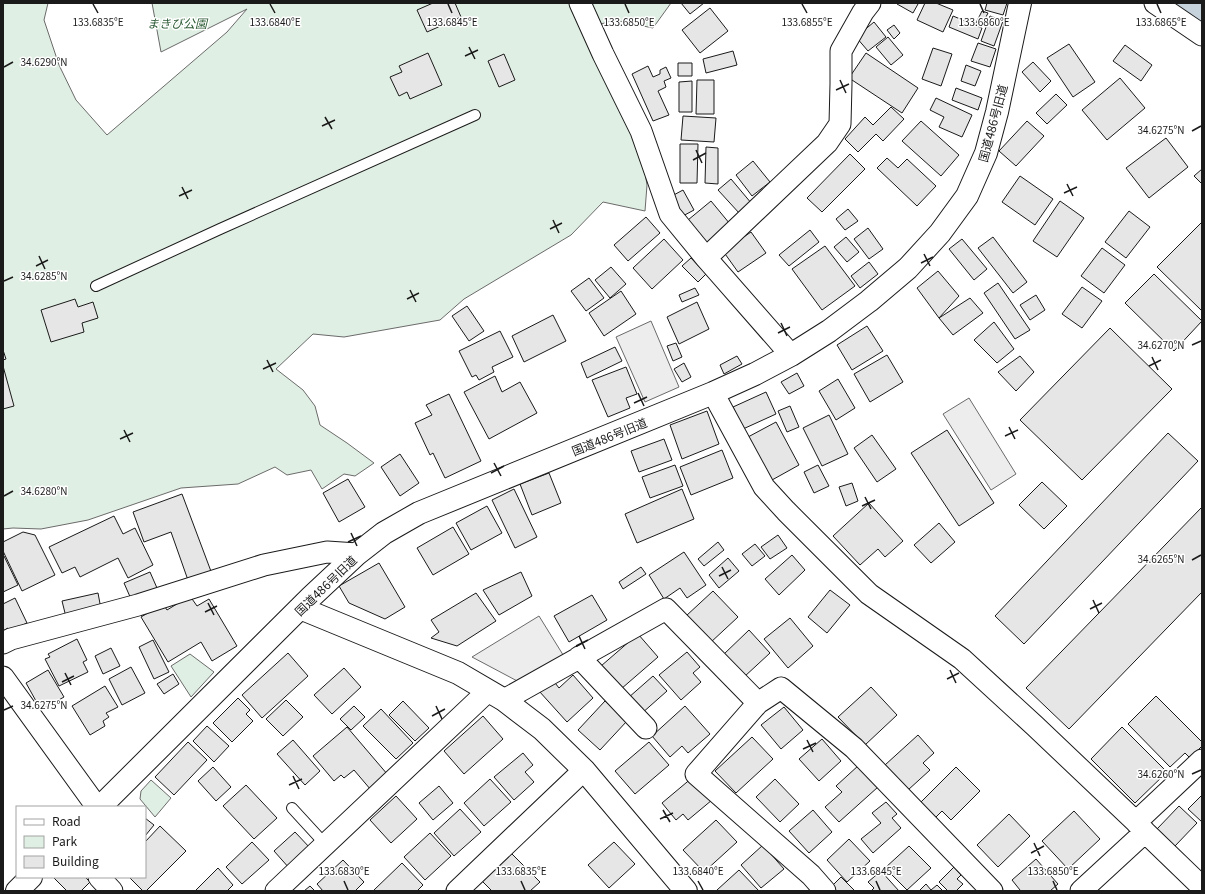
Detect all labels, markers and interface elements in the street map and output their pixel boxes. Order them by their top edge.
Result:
text: 133.6835°E [72,14,124,29]
park label: まきび公園 [147,14,209,31]
text: 133.6840°E [249,14,301,29]
text: 133.6845°E [426,14,478,29]
text: 133.6850°E [603,14,655,29]
text: 133.6855°E [781,14,833,29]
text: 133.6860°E [958,14,1010,29]
text: 133.6865°E [1135,14,1187,29]
text: 34.6290°N [20,54,68,69]
street label: 国道486号旧道 [973,82,1011,164]
text: 34.6275°N [1137,122,1185,137]
text: 34.6285°N [20,268,68,283]
text: 34.6270°N [1137,337,1185,352]
street label: 国道486号旧道 [569,413,649,459]
text: 34.6280°N [20,483,68,498]
street label: 国道486号旧道 [290,551,360,619]
text: 34.6265°N [1137,551,1185,566]
text: 34.6275°N [20,697,68,712]
text: 34.6260°N [1137,766,1185,781]
legend [16,806,146,878]
text: Road [52,812,81,829]
text: Park [52,832,77,849]
text: Building [52,852,99,869]
text: 133.6830°E [318,863,370,878]
text: 133.6835°E [495,863,547,878]
text: 133.6840°E [672,863,724,878]
text: 133.6845°E [850,863,902,878]
text: 133.6850°E [1027,863,1079,878]

